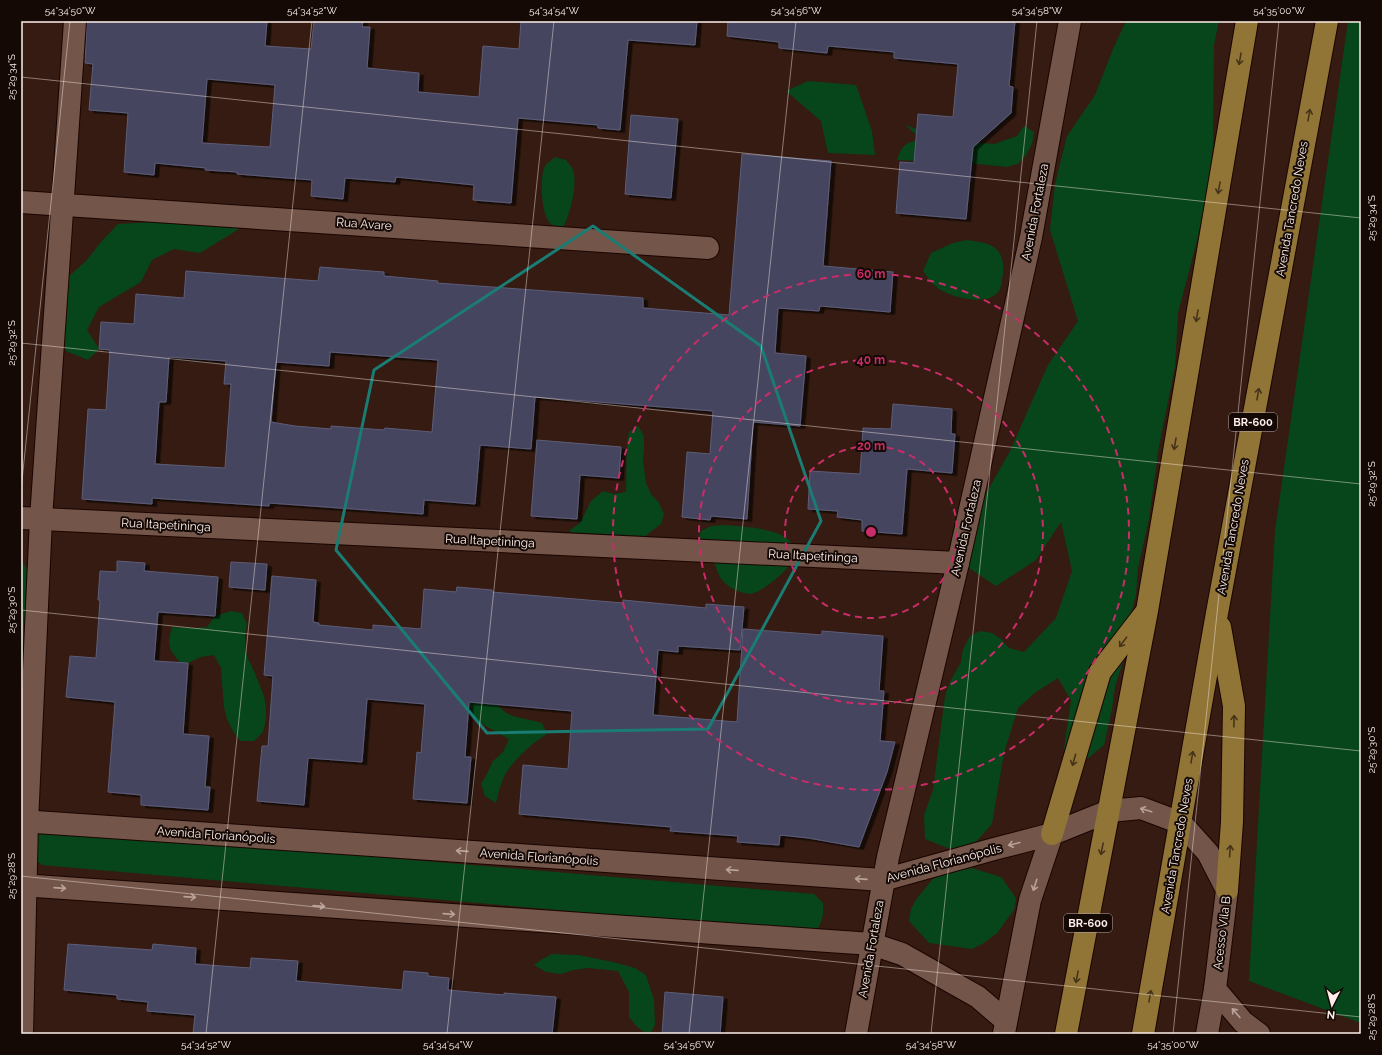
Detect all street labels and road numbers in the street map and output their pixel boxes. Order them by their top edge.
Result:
street label: Avenida Tancredo Neves [1273,140,1311,278]
street label: Avenida Fortaleza [1019,162,1051,262]
street label: Rua Avare [336,215,392,233]
road number: BR-600 [1229,413,1277,431]
street label: Avenida Tancredo Neves [1214,458,1252,596]
street label: Avenida Fortaleza [948,478,984,578]
street label: Rua Itapetininga [121,516,211,534]
street label: Rua Itapetininga [445,532,535,550]
street label: Rua Itapetininga [768,547,858,565]
street label: Avenida Tancredo Neves [1158,777,1196,915]
street label: Avenida Florianópolis [156,824,276,846]
street label: Avenida Florianópolis [885,841,1003,885]
street label: Avenida Florianópolis [479,846,599,868]
street label: Acesso Vila B [1211,895,1233,971]
street label: Avenida Fortaleza [856,899,886,999]
road number: BR-600 [1064,914,1112,932]

